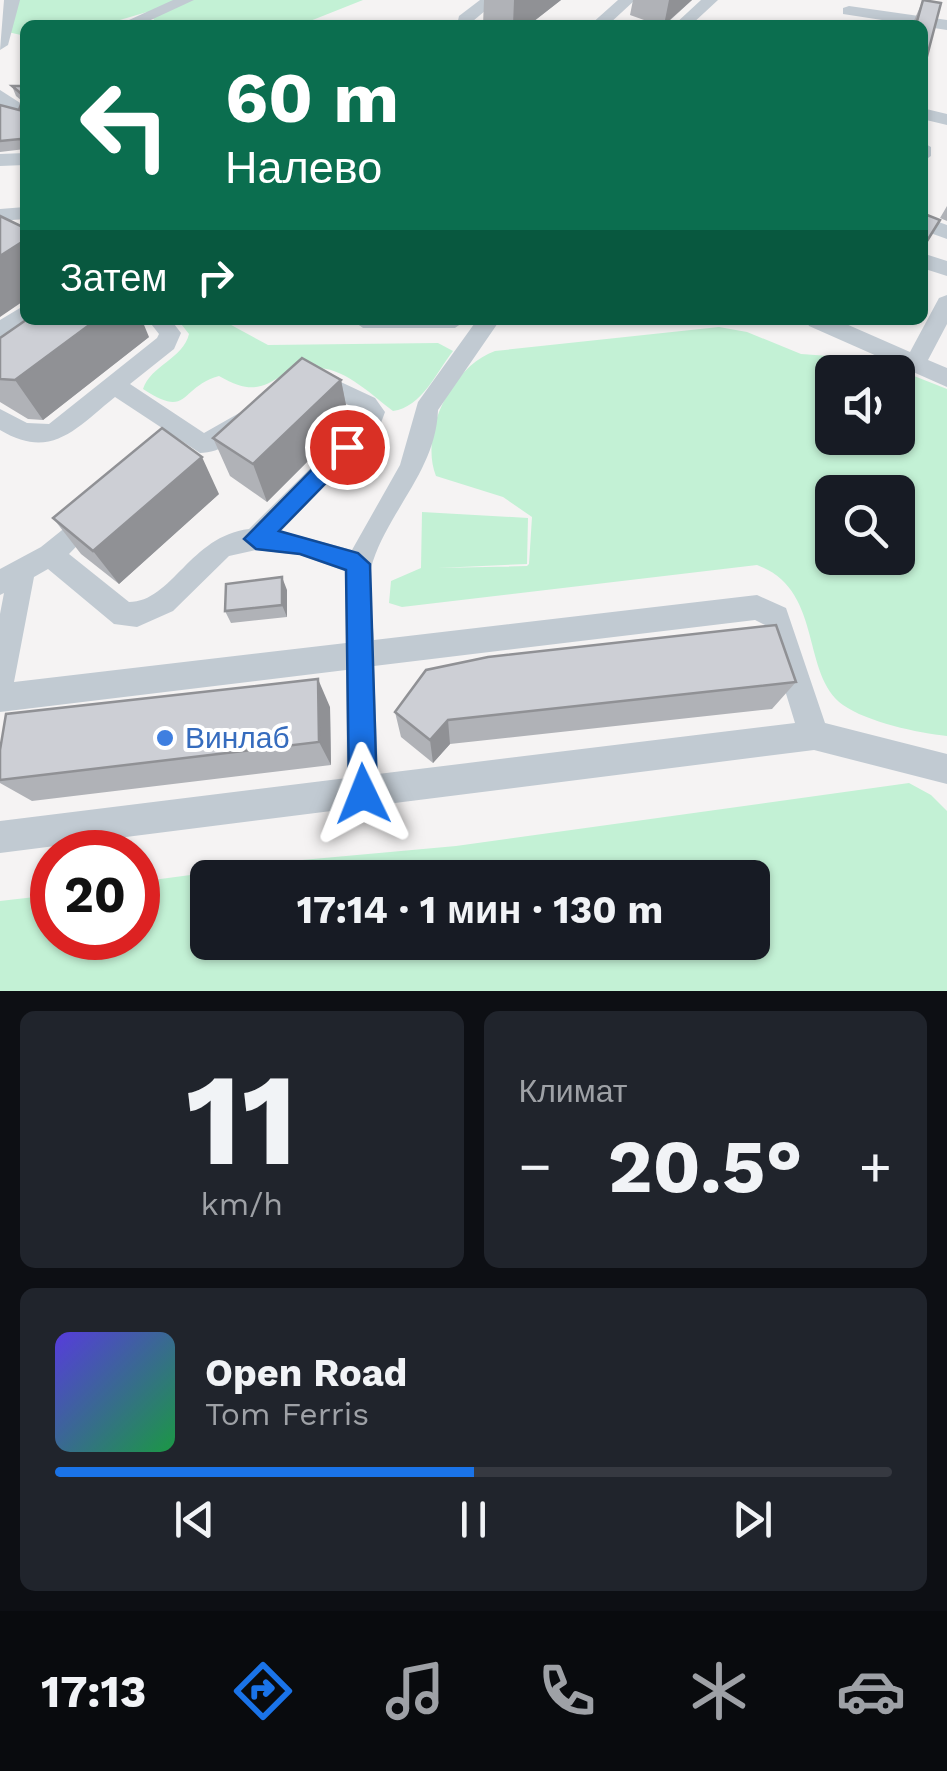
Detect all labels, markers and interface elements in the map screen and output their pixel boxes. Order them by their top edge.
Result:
text: 60 m [225,57,399,139]
icon: left [60,60,190,190]
text: Налево [225,141,382,194]
icon: right [188,250,243,305]
text: Затем [60,256,168,300]
map controls [815,355,915,575]
button: sound [815,355,915,455]
pin [305,405,390,490]
icon: arrive [320,420,375,475]
button: search [815,475,915,575]
place label: Винлаб [185,720,290,755]
marker: Винлаб [154,727,176,749]
position arrow [311,742,415,846]
speed limit sign: 20 [30,830,160,960]
text: 17:14 · 1 мин · 130 m [297,888,663,932]
text: 11 [186,1043,298,1196]
text: Климат [519,1072,627,1110]
text: 20.5° [608,1122,803,1210]
text: − [519,1134,552,1198]
text: + [859,1134,892,1198]
text: km/h [201,1185,283,1223]
text: Open Road [205,1351,407,1395]
text: Tom Ferris [205,1395,369,1433]
icon: previous [167,1492,222,1547]
icon: pause [446,1492,501,1547]
icon: next [725,1492,780,1547]
icon: directions [228,1656,298,1726]
icon: music [380,1656,450,1726]
icon: phone [532,1656,602,1726]
icon: climate [684,1656,754,1726]
icon: car [836,1656,906,1726]
text: 17:13 [41,1665,147,1718]

